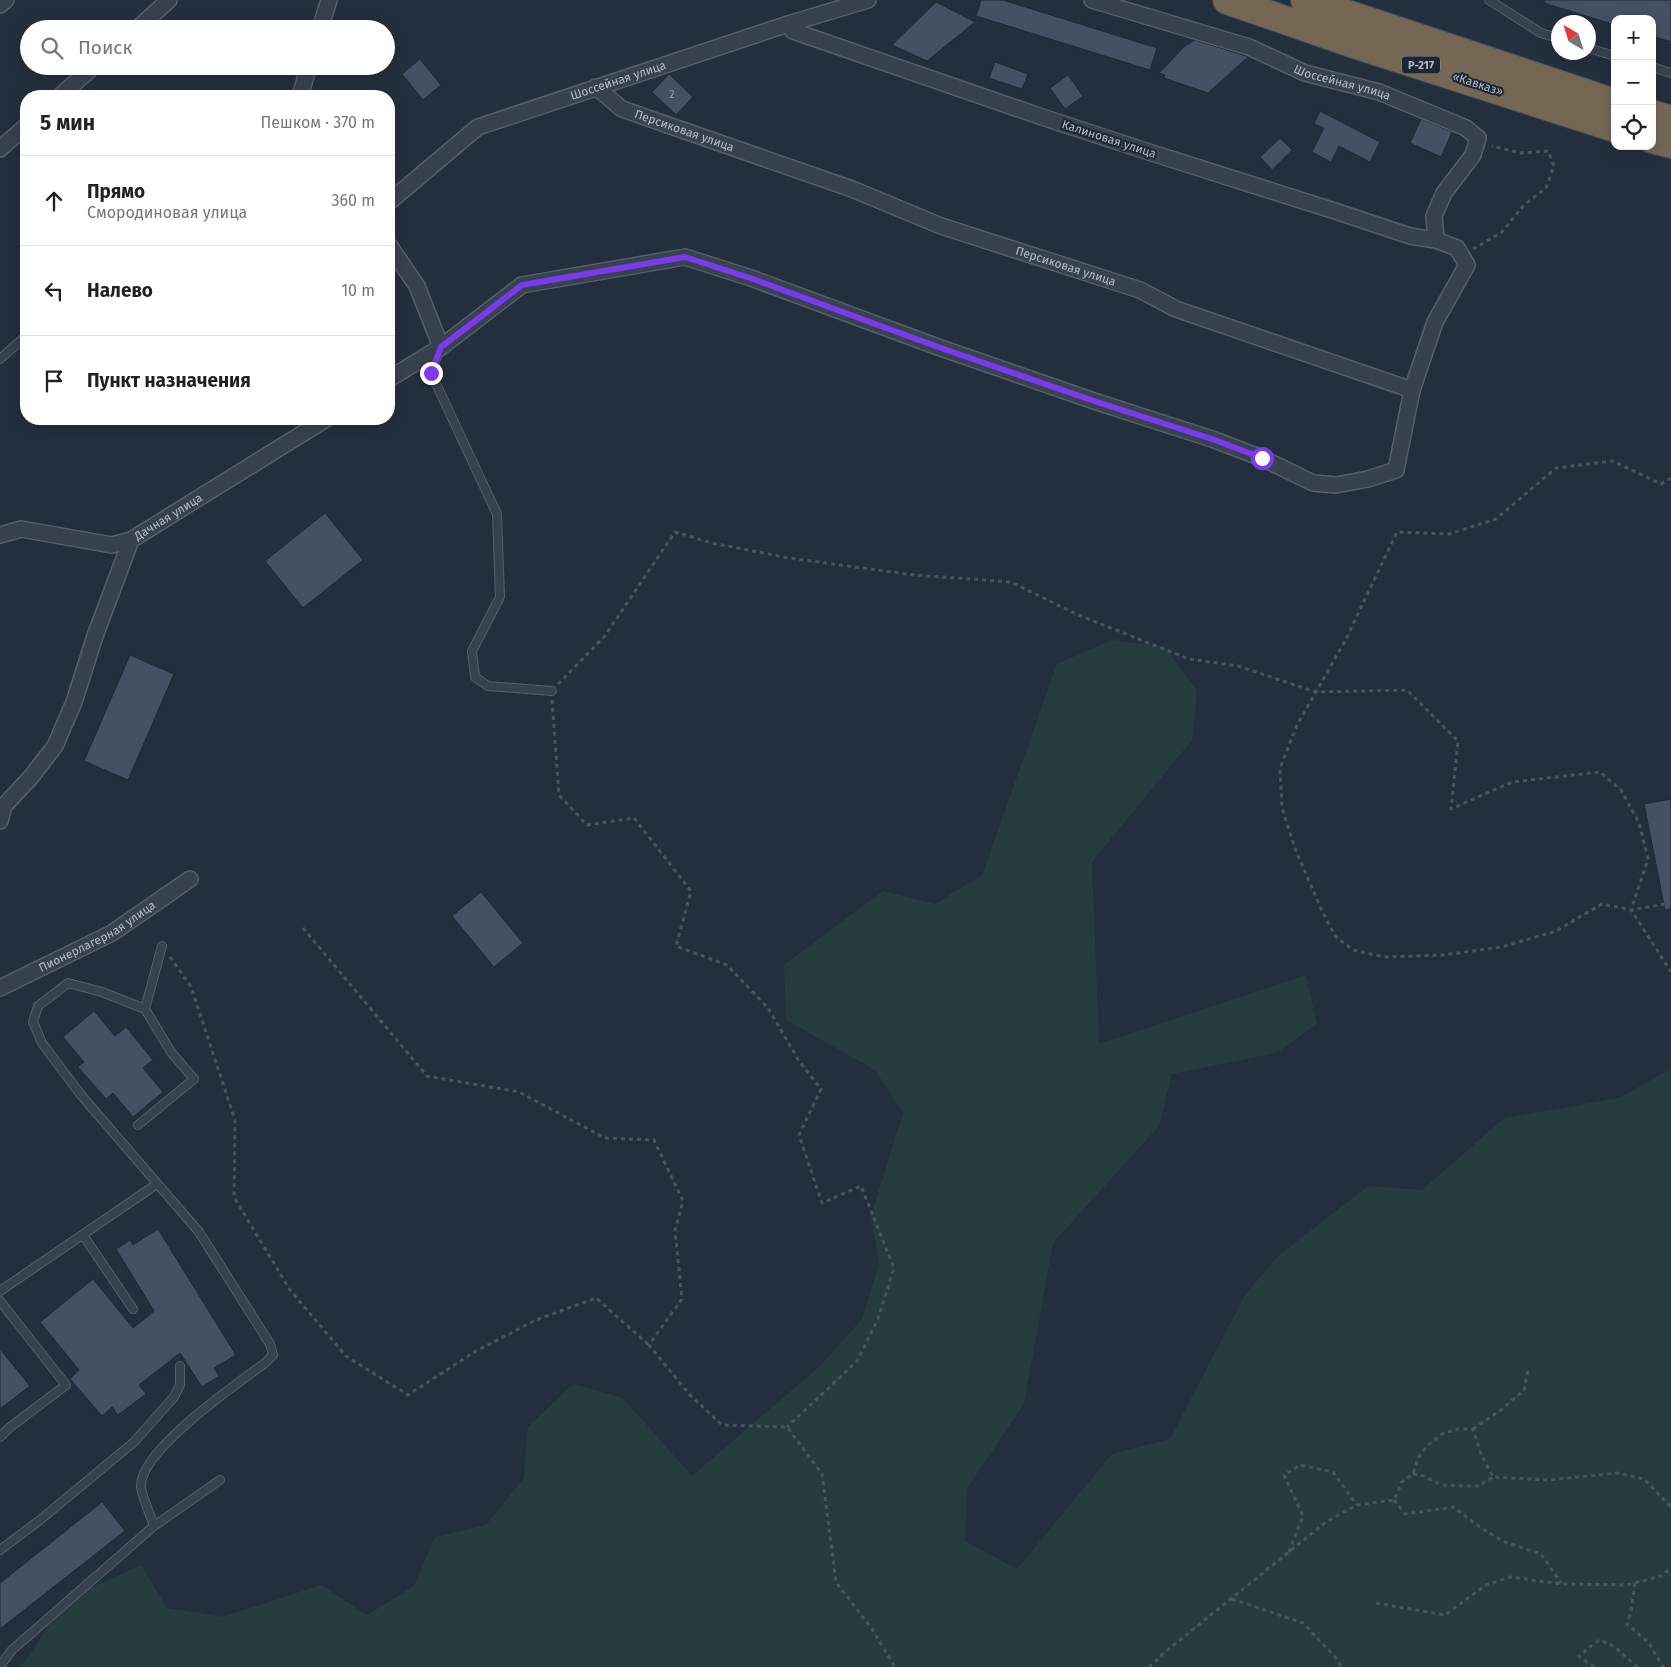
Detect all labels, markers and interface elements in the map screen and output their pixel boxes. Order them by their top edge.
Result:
north arrow [1551,15,1596,60]
map controls [1611,15,1656,150]
button: + [1611,15,1656,60]
search box [20,20,395,75]
icon: search [38,34,66,62]
text: Поиск [78,36,132,59]
road number: Р-217 [1402,56,1440,74]
street label: Шоссейная улица [569,58,668,103]
button: − [1611,60,1656,105]
street label: Шоссейная улица [1292,62,1393,103]
street label: «Кавказ» [1451,69,1505,99]
house number: 2 [670,89,675,101]
button: locate [1611,105,1656,150]
street label: Персиковая улица [633,107,736,154]
text: 5 мин [40,110,95,136]
text: Пешком · 370 m [260,113,375,132]
street label: Калиновая улица [1060,117,1158,161]
text: Прямо [87,180,145,203]
icon: ahead [40,187,68,215]
text: 360 m [332,191,375,210]
text: Смородиновая улица [87,203,247,222]
street label: Персиковая улица [1014,243,1118,289]
icon: left [40,277,68,305]
text: Налево [87,279,153,302]
text: 10 m [341,281,375,300]
route end [420,362,443,385]
icon: arrive [40,367,68,395]
text: Пункт назначения [87,369,251,392]
route start [1251,447,1274,470]
street label: Дачная улица [131,490,205,544]
street label: Пионерлагерная улица [36,898,158,975]

